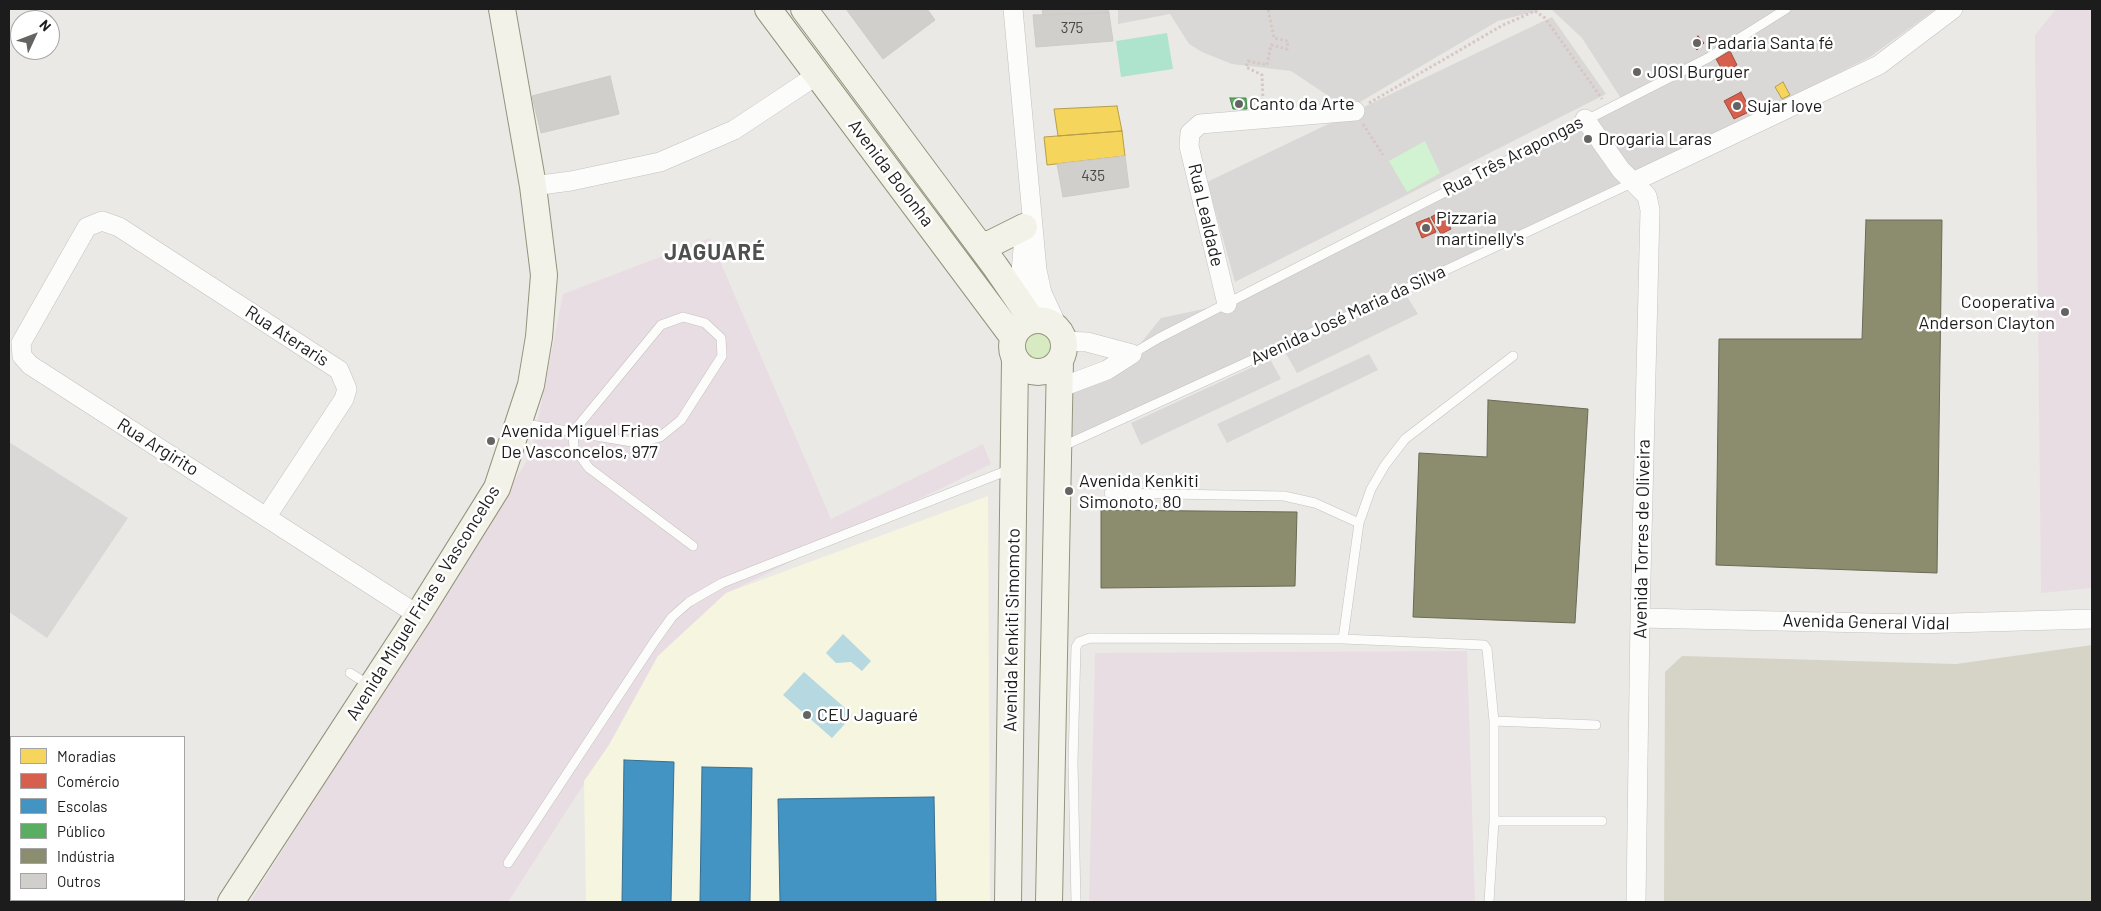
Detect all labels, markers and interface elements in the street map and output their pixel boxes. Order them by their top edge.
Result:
north arrow [10,10,60,60]
text: N [36,16,55,34]
house number: 375 [1061,19,1083,37]
place label: Padaria Santa fé [1707,32,1834,54]
marker: Padaria Santa fé [1691,37,1703,49]
place label: JOSI Burguer [1647,61,1750,83]
marker: JOSI Burguer [1631,66,1643,78]
place label: Canto da Arte [1249,93,1355,115]
place label: Sujar love [1747,95,1822,117]
marker: Canto da Arte [1233,98,1245,110]
marker: Sujar love [1731,100,1743,112]
street label: Rua Três Arapongas [1439,111,1587,201]
street label: Avenida Bolonha [844,115,938,231]
place label: Drogaria Laras [1598,128,1712,150]
marker: Drogaria Laras [1582,133,1594,145]
street label: Rua Lealdade [1184,161,1228,269]
house number: 435 [1081,167,1105,185]
place label: Pizzaria martinelly's [1436,207,1524,250]
marker: Pizzaria martinelly's [1420,222,1432,234]
district label: JAGUARÉ [663,240,767,266]
street label: Avenida José Maria da Silva [1247,260,1449,370]
place label: Cooperativa Anderson Clayton [1919,291,2055,334]
street label: Rua Ateraris [241,301,333,371]
marker: Cooperativa Anderson Clayton [2059,306,2071,318]
street label: Rua Argirito [113,413,203,481]
place label: Avenida Miguel Frias De Vasconcelos, 977 [501,420,659,462]
marker: Avenida Miguel Frias De Vasconcelos, 977 [485,435,497,447]
street label: Avenida Torres de Oliveira [1629,439,1655,639]
place label: Avenida Kenkiti Simonoto, 80 [1079,470,1199,512]
street label: Avenida Miguel Frias e Vasconcelos [342,482,504,724]
marker: Avenida Kenkiti Simonoto, 80 [1063,485,1075,497]
street label: Avenida Kenkiti Simomoto [999,528,1025,732]
street label: Avenida General Vidal [1782,610,1950,634]
place label: CEU Jaguaré [817,704,918,726]
marker: CEU Jaguaré [801,709,813,721]
legend [10,736,185,901]
text: Moradias [57,747,116,765]
text: Comércio [57,772,120,790]
text: Escolas [57,797,108,815]
text: Público [57,822,105,840]
text: Indústria [57,847,115,865]
text: Outros [57,872,101,890]

